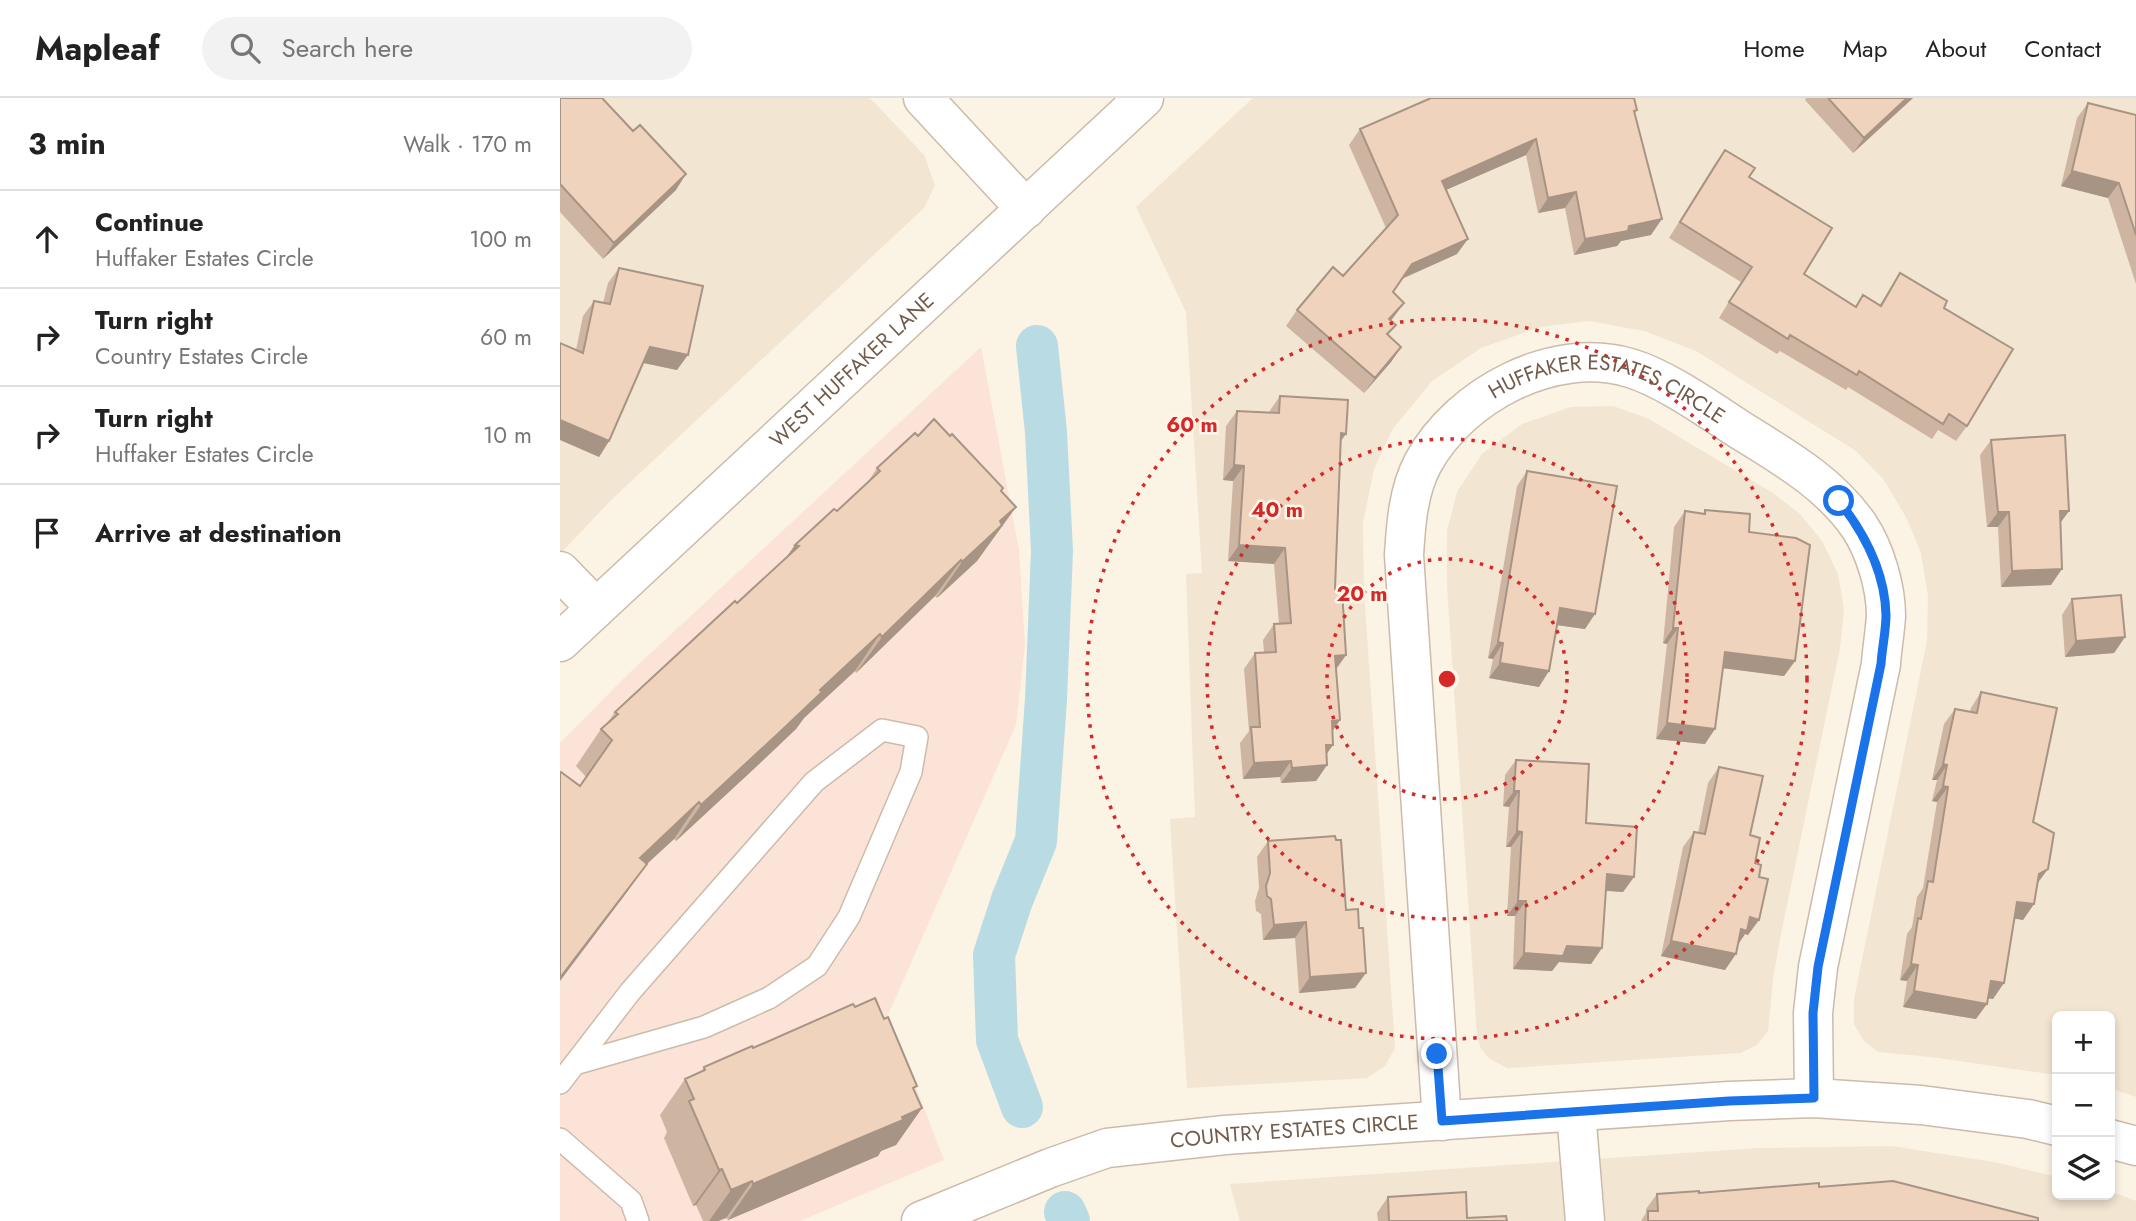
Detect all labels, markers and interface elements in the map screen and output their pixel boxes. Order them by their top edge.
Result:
search box [202,17,692,80]
text: Mapleaf [35,25,160,72]
icon: search [226,29,264,67]
text: Search here [282,29,413,67]
text: Home [1743,31,1805,66]
text: Map [1843,31,1887,66]
text: About [1925,31,1986,66]
text: Contact [2024,31,2101,66]
text: 3 min [28,122,106,165]
text: Walk · 170 m [403,127,532,161]
text: Continue [95,203,204,241]
icon: ahead [28,220,66,258]
text: 100 m [469,222,532,256]
text: Huffaker Estates Circle [95,241,314,275]
street label: WEST HUFFAKER LANE [763,286,941,454]
text: Turn right [95,301,213,339]
icon: right [28,318,66,356]
text: 60 m [480,320,532,354]
text: Country Estates Circle [95,339,308,373]
street label: HUFFAKER ESTATES CIRCLE [1483,347,1731,431]
text: Turn right [95,399,213,437]
text: 60 m [1166,410,1218,440]
icon: right [28,416,66,454]
text: 10 m [483,418,532,452]
text: Huffaker Estates Circle [95,437,314,471]
route start [1823,485,1854,516]
text: 40 m [1251,495,1303,525]
icon: arrive [28,514,66,552]
text: Arrive at destination [95,514,342,552]
text: 20 m [1336,579,1388,609]
centre of rings [1435,667,1459,691]
map controls [2052,1011,2115,1200]
button: + [2052,1011,2115,1074]
route end [1421,1038,1452,1069]
button: − [2052,1074,2115,1137]
street label: COUNTRY ESTATES CIRCLE [1169,1107,1420,1156]
button: layers [2052,1137,2115,1200]

